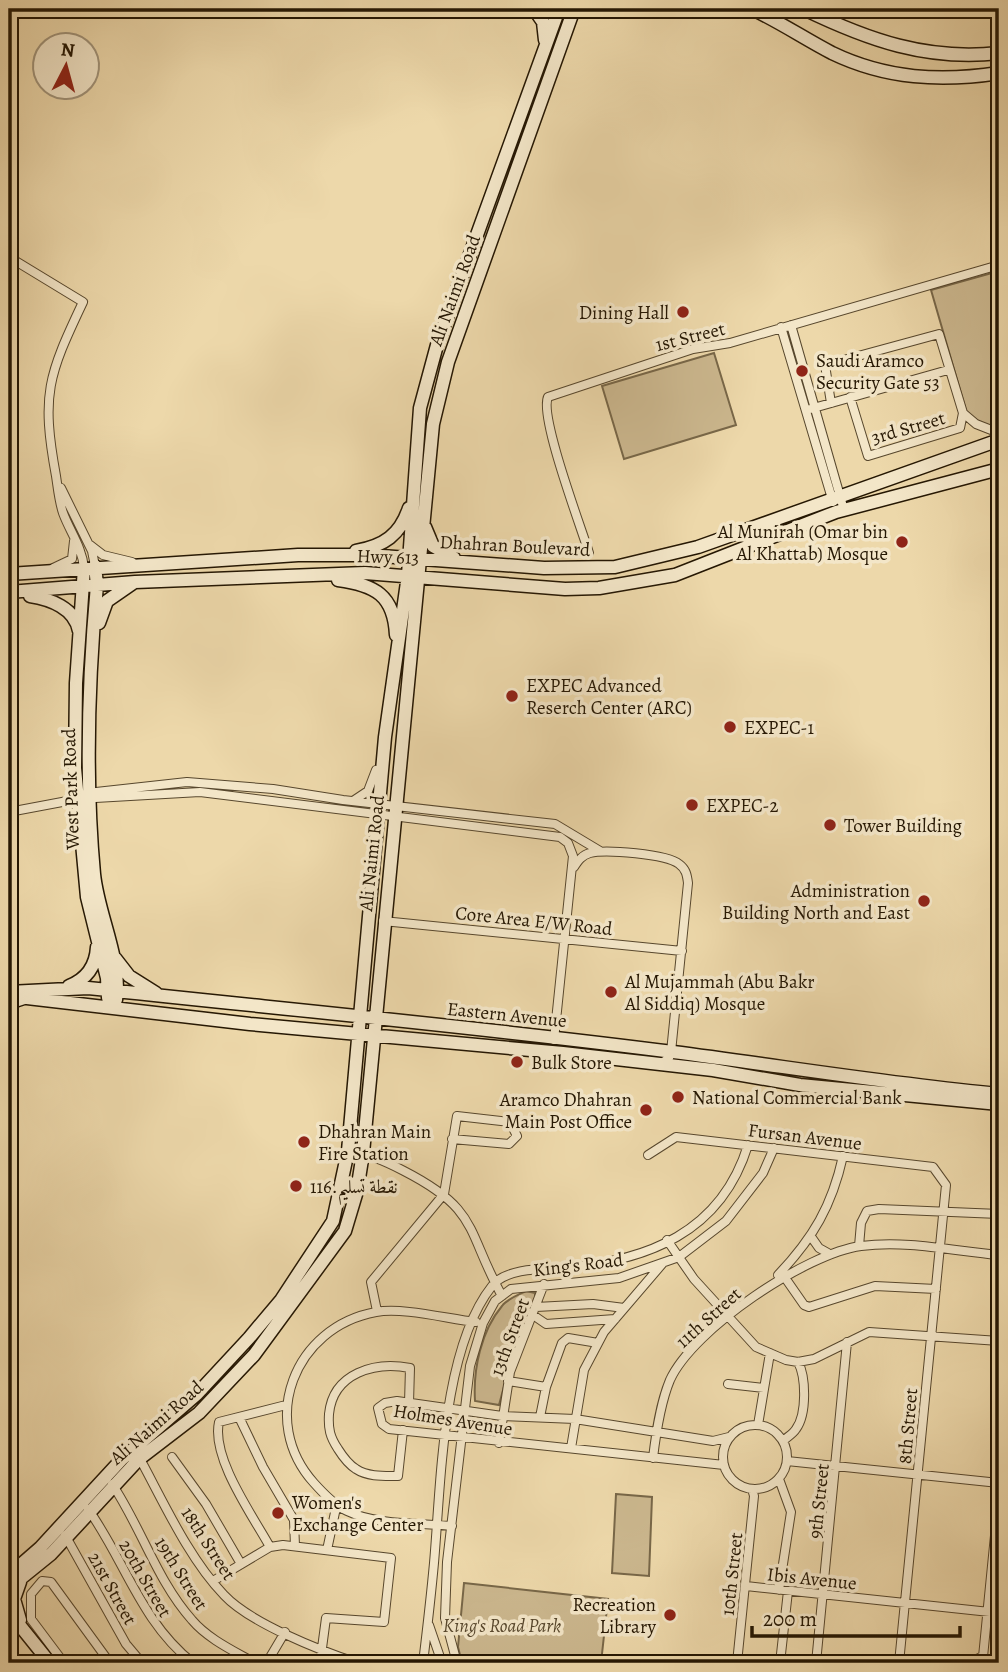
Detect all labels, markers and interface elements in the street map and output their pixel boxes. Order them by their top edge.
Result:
north arrow [32,32,102,102]
text: N [59,36,76,64]
street label: Ali Naimi Road [422,230,487,350]
place label: Dining Hall [579,300,669,326]
marker: Dining Hall [675,304,691,320]
street label: 1st Street [653,316,728,358]
place label: Saudi Aramco Security Gate 53 [816,348,940,396]
marker: Saudi Aramco Security Gate 53 [794,363,810,379]
street label: 3rd Street [868,405,948,451]
place label: Al Munirah (Omar bin Al Khattab) Mosque [717,519,888,567]
street label: Dhahran Boulevard [439,529,592,563]
marker: Al Munirah (Omar bin Al Khattab) Mosque [894,534,910,550]
street label: Hwy 613 [356,543,420,571]
place label: EXPEC Advanced Reserch Center (ARC) [526,673,692,721]
marker: EXPEC Advanced Reserch Center (ARC) [504,688,520,704]
place label: EXPEC-1 [744,715,815,741]
marker: EXPEC-1 [722,719,738,735]
street label: West Park Road [56,727,86,851]
street label: Ali Naimi Road [353,793,391,913]
place label: EXPEC-2 [706,793,779,819]
marker: EXPEC-2 [684,797,700,813]
place label: Tower Building [844,813,963,839]
marker: Tower Building [822,817,838,833]
place label: Administration Building North and East [722,878,910,926]
marker: Administration Building North and East [916,893,932,909]
street label: Core Area E/W Road [454,900,615,942]
place label: Al Mujammah (Abu Bakr Al Siddiq) Mosque [624,969,815,1017]
marker: Al Mujammah (Abu Bakr Al Siddiq) Mosque [603,984,619,1000]
street label: Eastern Avenue [446,996,568,1034]
place label: Bulk Store [531,1050,612,1076]
marker: Bulk Store [509,1054,525,1070]
place label: National Commercial Bank [692,1085,902,1111]
place label: Aramco Dhahran Main Post Office [499,1087,632,1135]
marker: National Commercial Bank [670,1089,686,1105]
marker: Aramco Dhahran Main Post Office [638,1102,654,1118]
street label: Fursan Avenue [746,1117,863,1157]
place label: Dhahran Main Fire Station [318,1119,431,1167]
marker: Dhahran Main Fire Station [296,1134,312,1150]
place label: نقطة تسليم.116 [310,1174,398,1206]
marker: نقطة تسليم.116 [288,1178,304,1194]
street label: King's Road [532,1246,625,1283]
street label: 11th Street [670,1281,747,1354]
street label: 13th Street [484,1295,536,1380]
street label: Ali Naimi Road [103,1374,210,1471]
street label: 8th Street [892,1387,924,1465]
street label: Holmes Avenue [391,1398,514,1442]
street label: 9th Street [802,1462,836,1540]
place label: Women's Exchange Center [291,1490,424,1538]
street label: 18th Street [175,1502,242,1585]
marker: Women's Exchange Center [270,1505,286,1521]
street label: 10th Street [715,1531,749,1617]
street label: 19th Street [148,1532,214,1615]
street label: 20th Street [112,1535,178,1622]
street label: 21st Street [81,1547,143,1630]
street label: Ibis Avenue [766,1561,858,1597]
place label: Recreation Library [572,1592,657,1640]
scale bar [752,1595,961,1639]
text: 200 m [763,1605,817,1633]
marker: Recreation Library [662,1607,678,1623]
park label: King's Road Park [443,1613,561,1639]

